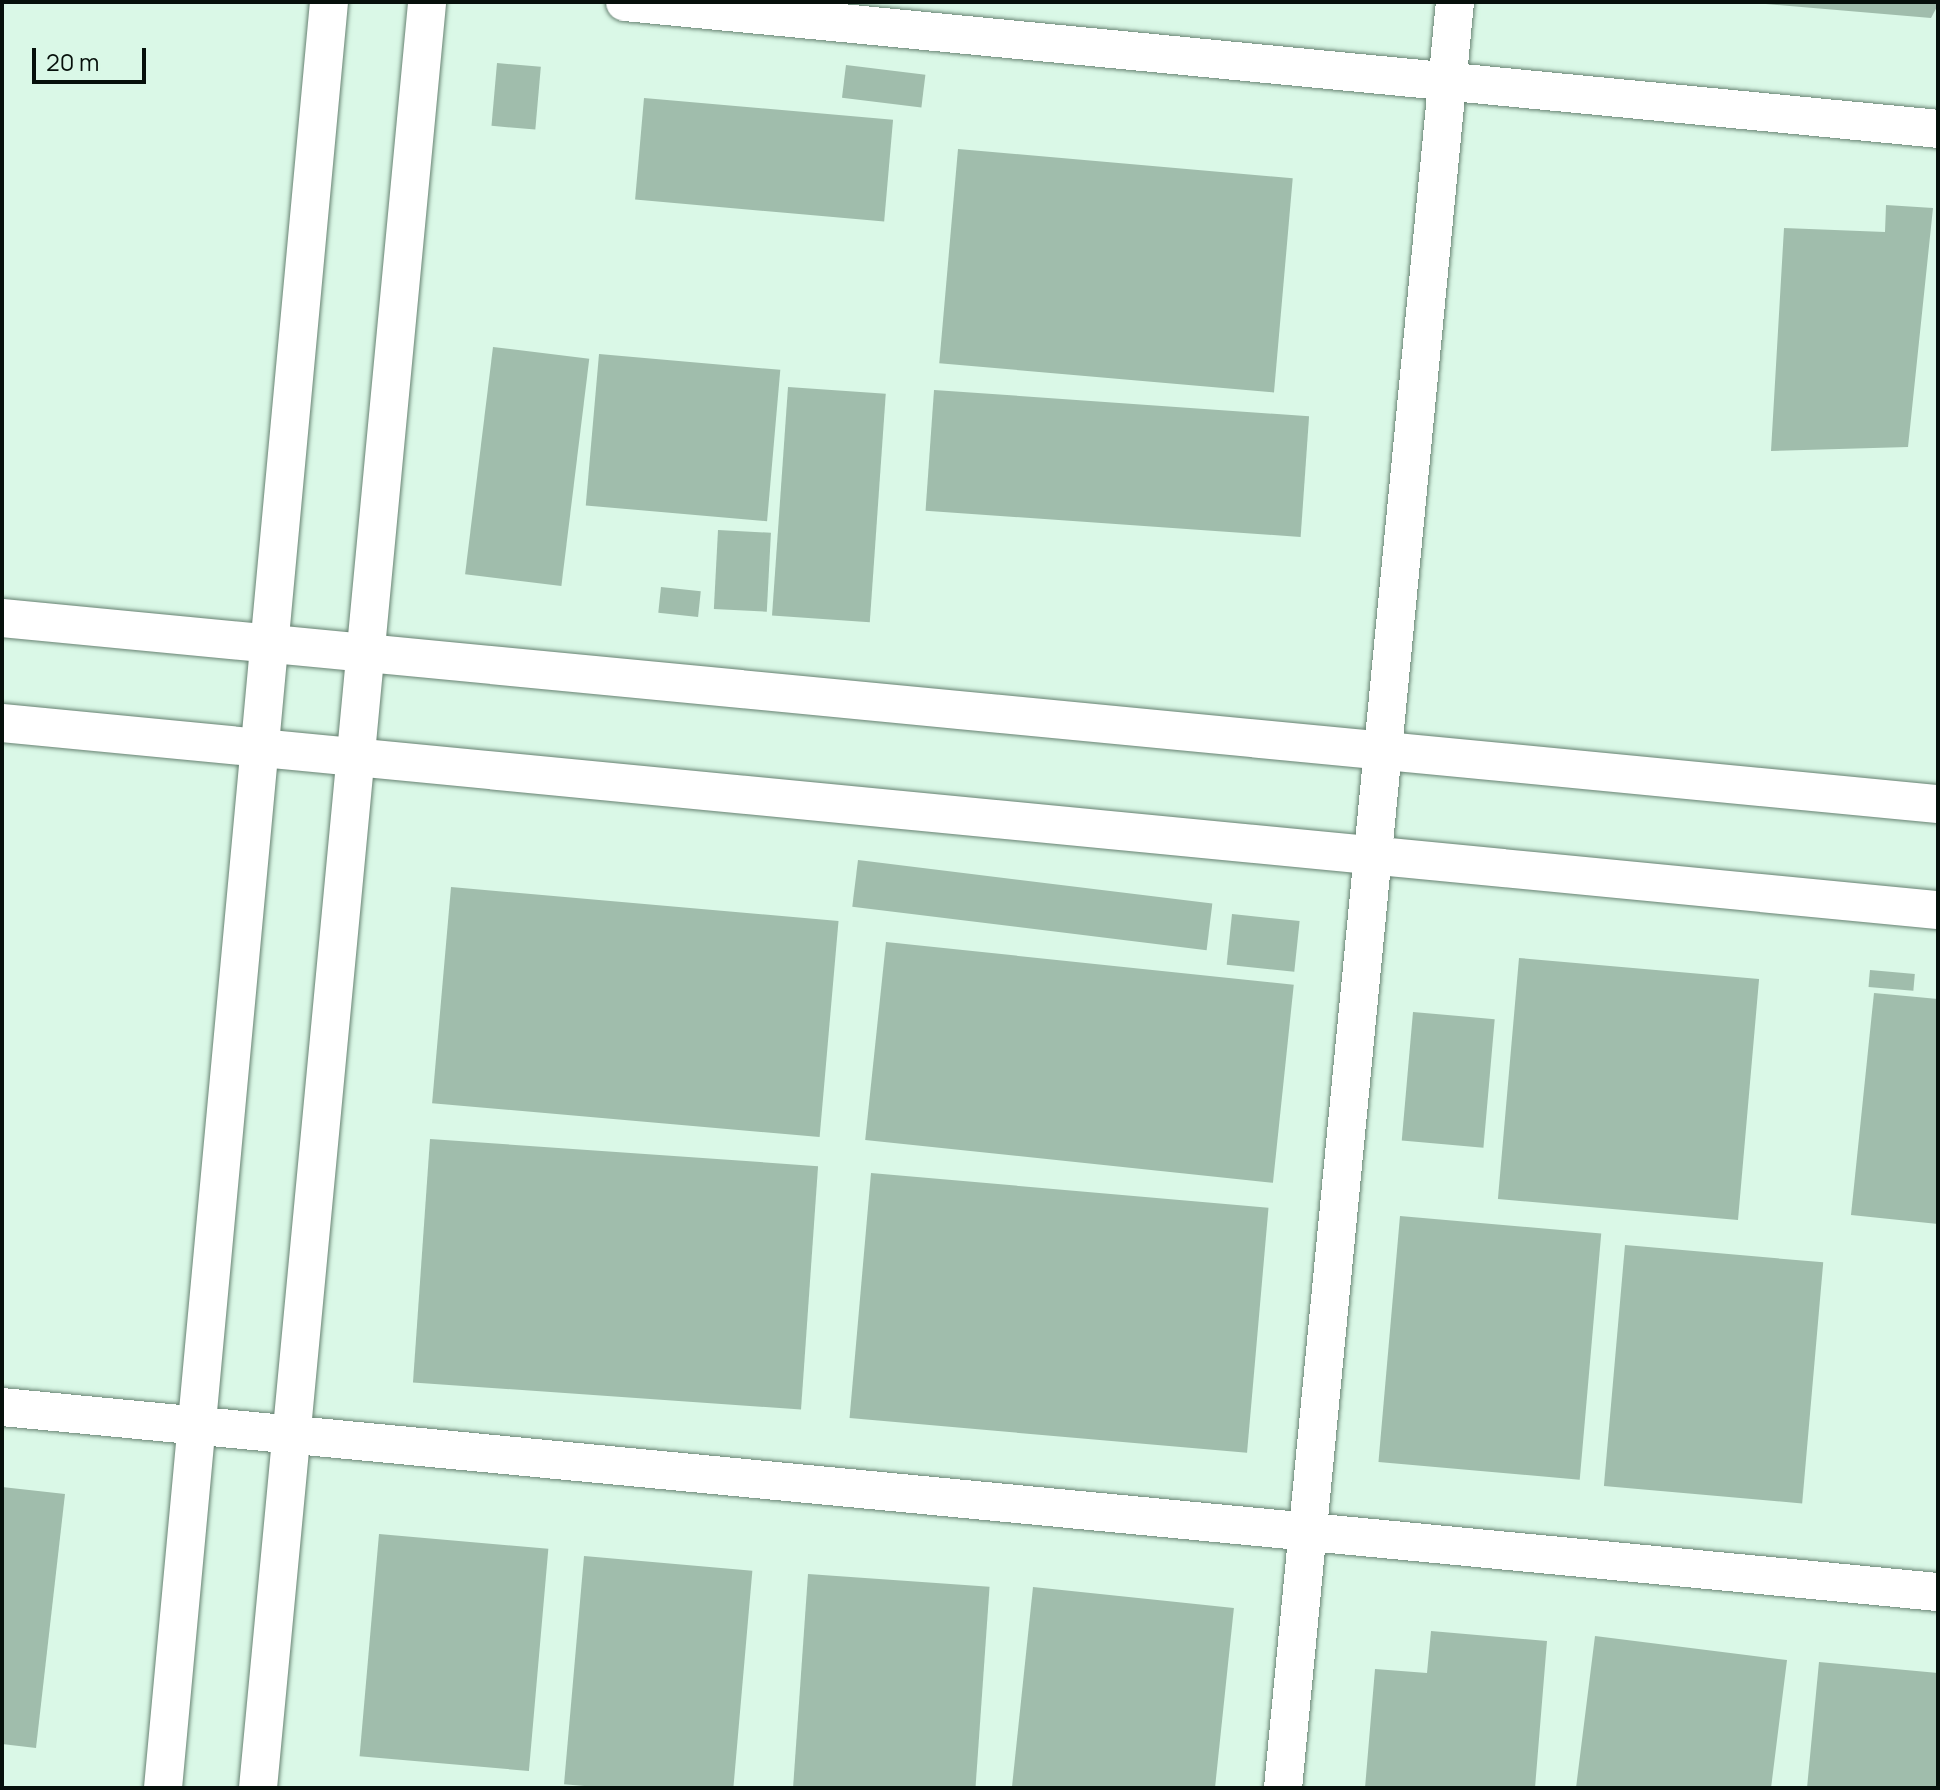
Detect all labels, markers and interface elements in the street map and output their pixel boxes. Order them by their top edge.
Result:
scale bar [36,32,150,82]
text: 20 m [46,45,99,78]

